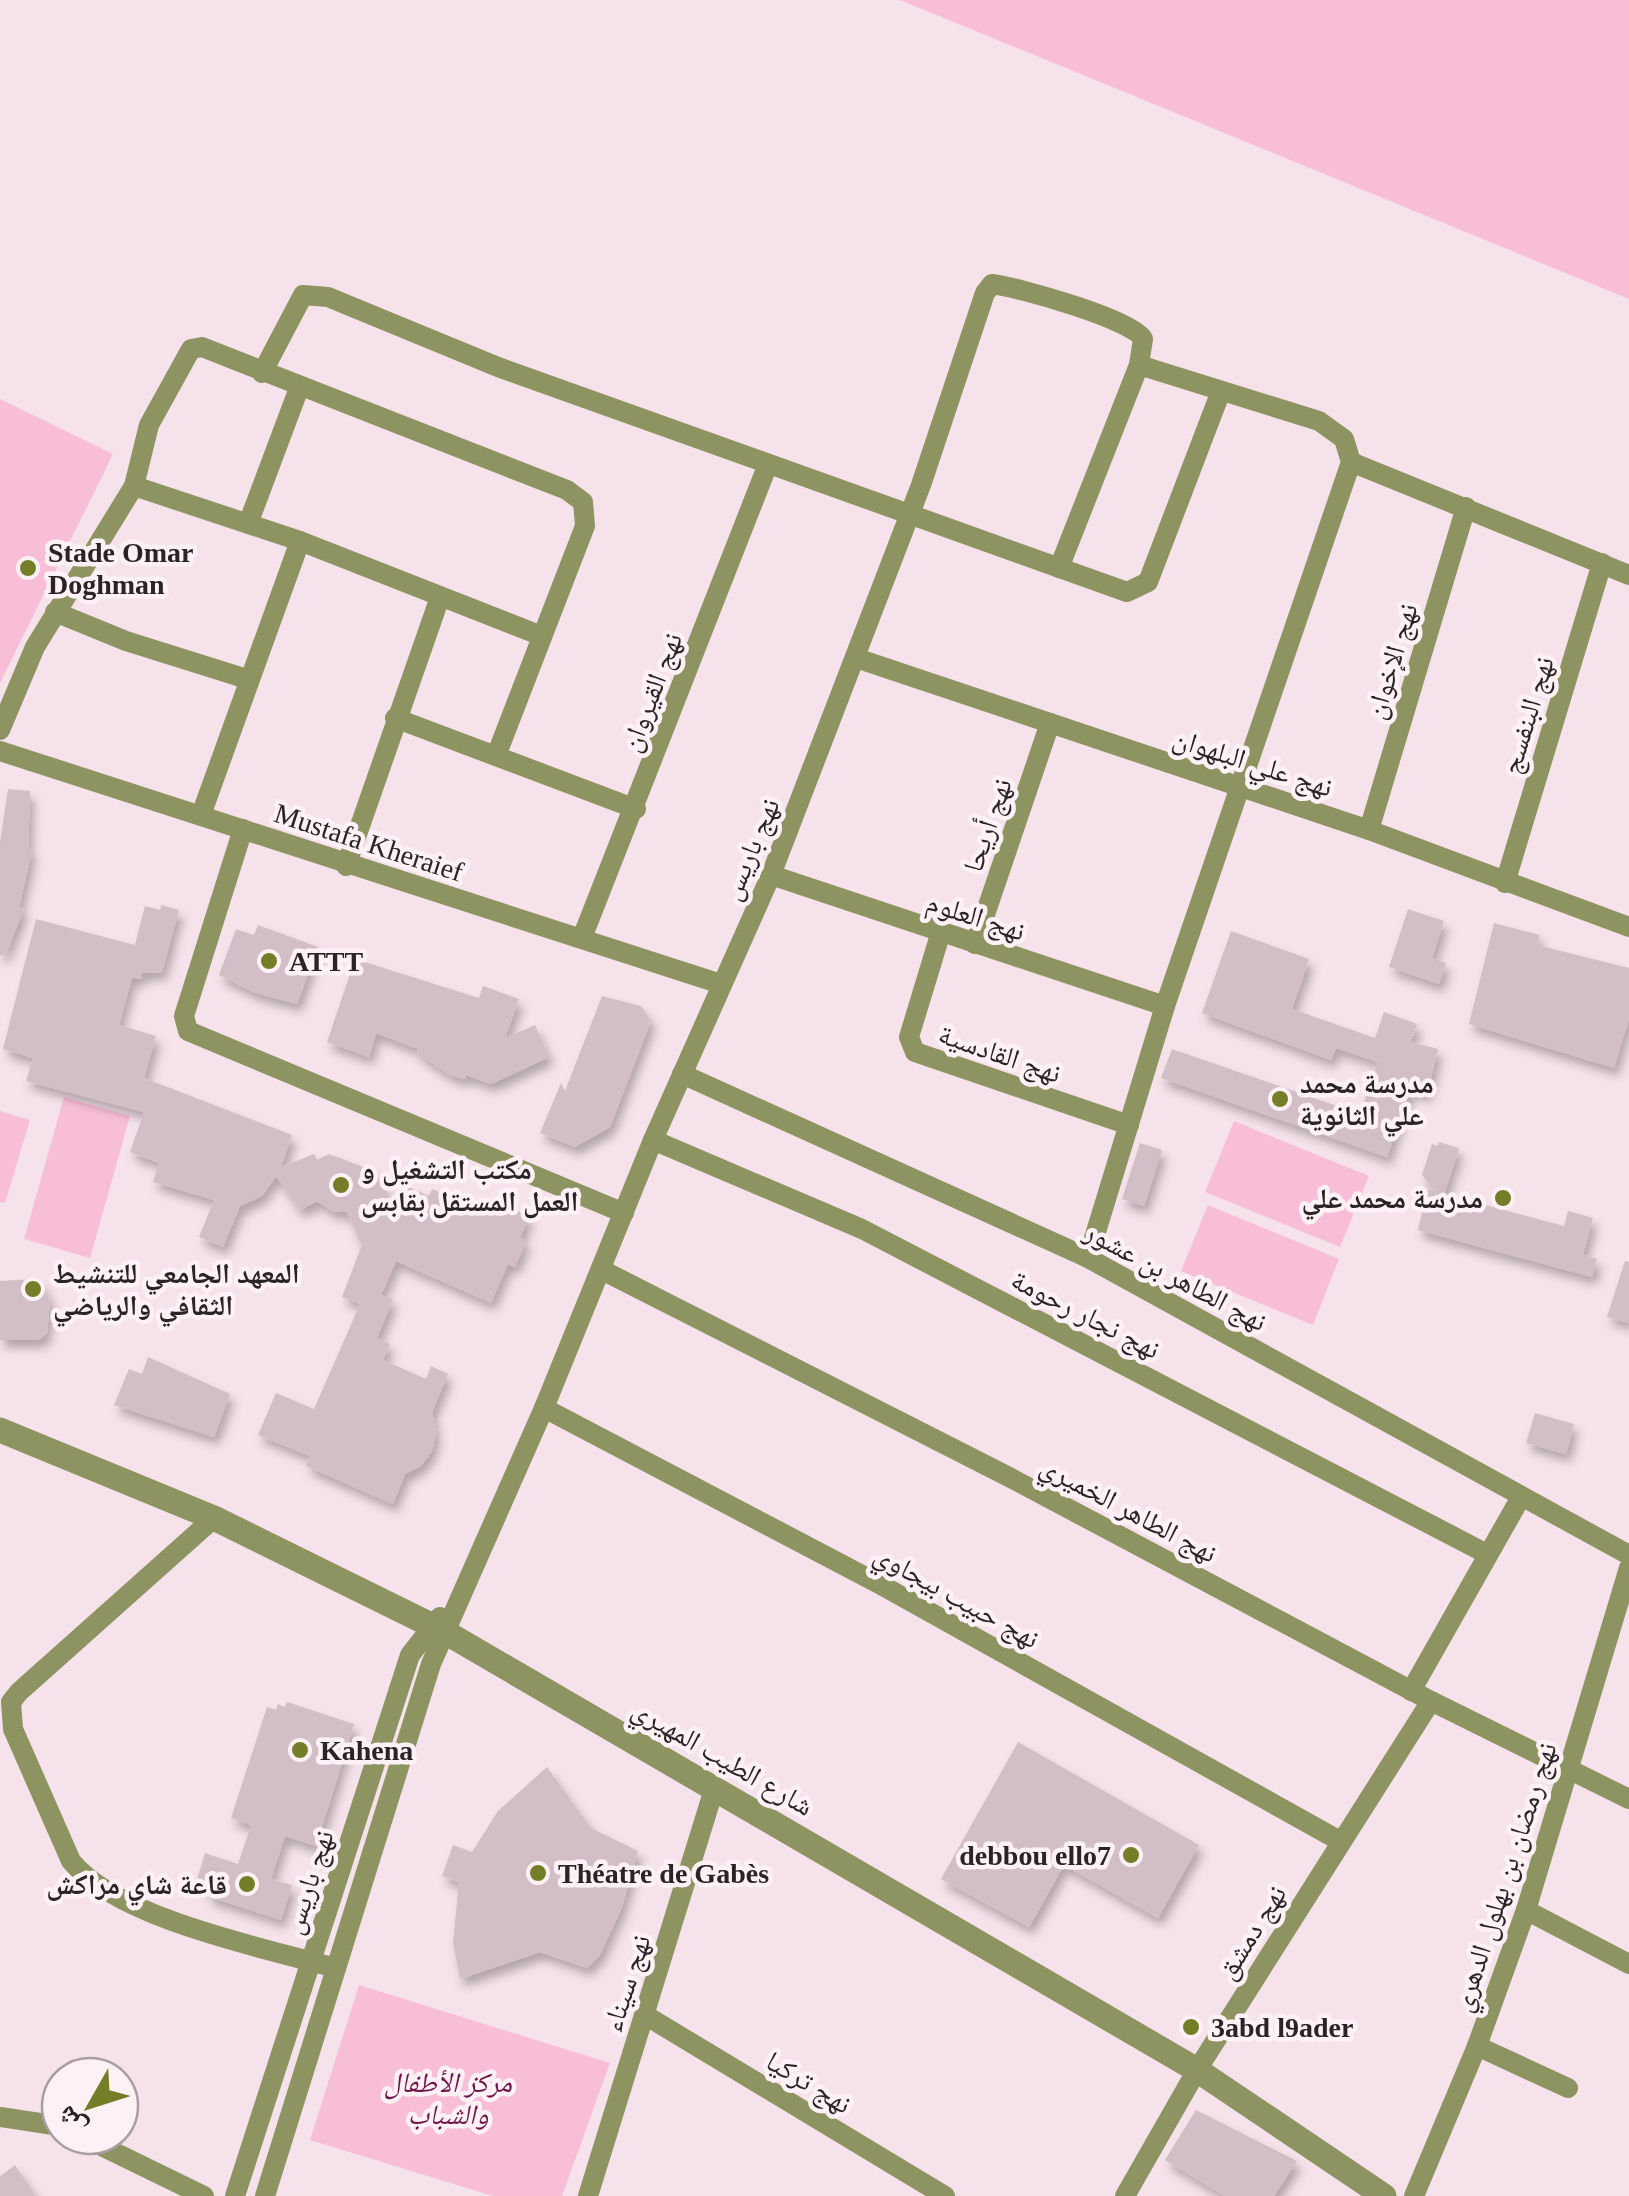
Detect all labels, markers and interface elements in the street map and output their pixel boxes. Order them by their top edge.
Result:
place label: Stade Omar Doghman [48,537,193,600]
marker: Stade Omar Doghman [17,557,39,579]
street label: نهج الإخوان [1359,600,1426,723]
street label: نهج القيروان [615,628,690,757]
street label: نهج البنفسج [1495,653,1562,778]
street label: نهج علي البلهوان [1167,722,1336,810]
street label: نهج أريحا [956,774,1020,877]
street label: نهج باريس [715,794,788,906]
street label: Mustafa Kheraief [271,797,468,888]
street label: نهج العلوم [922,886,1029,950]
place label: ATTT [289,946,363,977]
marker: ATTT [258,950,280,972]
street label: نهج القادسية [934,1018,1065,1091]
place label: مدرسة محمد علي الثانوية [1300,1068,1434,1138]
marker: مدرسة محمد علي الثانوية [1269,1088,1291,1110]
place label: مكتب التشغيل و العمل المستقل بقابس [361,1154,579,1219]
marker: مكتب التشغيل و العمل المستقل بقابس [330,1174,352,1196]
place label: مدرسة محمد علي [1302,1183,1483,1221]
marker: مدرسة محمد علي [1492,1187,1514,1209]
street label: نهج الطاهر بن عشور [1078,1215,1272,1339]
place label: المعهد الجامعي للتنشيط الثقافي والرياضي [53,1258,300,1328]
street label: نهج نجار رحومة [1005,1264,1165,1367]
marker: المعهد الجامعي للتنشيط الثقافي والرياضي [22,1278,44,1300]
street label: نهج الطاهر الخميري [1032,1450,1222,1575]
street label: نهج حبيب بيجاوي [865,1538,1045,1661]
street label: شارع الطيب المهيري [623,1693,819,1828]
place label: Kahena [320,1735,413,1766]
street label: نهج رمضان بن بهلول الدهري [1446,1738,1569,2018]
marker: Kahena [289,1739,311,1761]
street label: نهج باريس [277,1826,342,1939]
place label: debbou ello7 [959,1840,1111,1871]
marker: debbou ello7 [1120,1844,1142,1866]
place label: Théatre de Gabès [558,1858,769,1889]
marker: Théatre de Gabès [527,1862,549,1884]
place label: قاعة شاي مراكش [46,1869,227,1907]
marker: قاعة شاي مراكش [236,1873,258,1895]
street label: نهج دمشق [1210,1880,1294,1986]
street label: نهج سيناء [596,1931,659,2036]
place label: 3abd l9ader [1211,2012,1353,2043]
marker: 3abd l9ader [1180,2016,1202,2038]
street label: نهج تركيا [760,2045,857,2122]
north arrow [40,2056,140,2156]
park label: مركز الأطفال والشباب [384,2067,512,2130]
text: ش [50,2099,93,2143]

